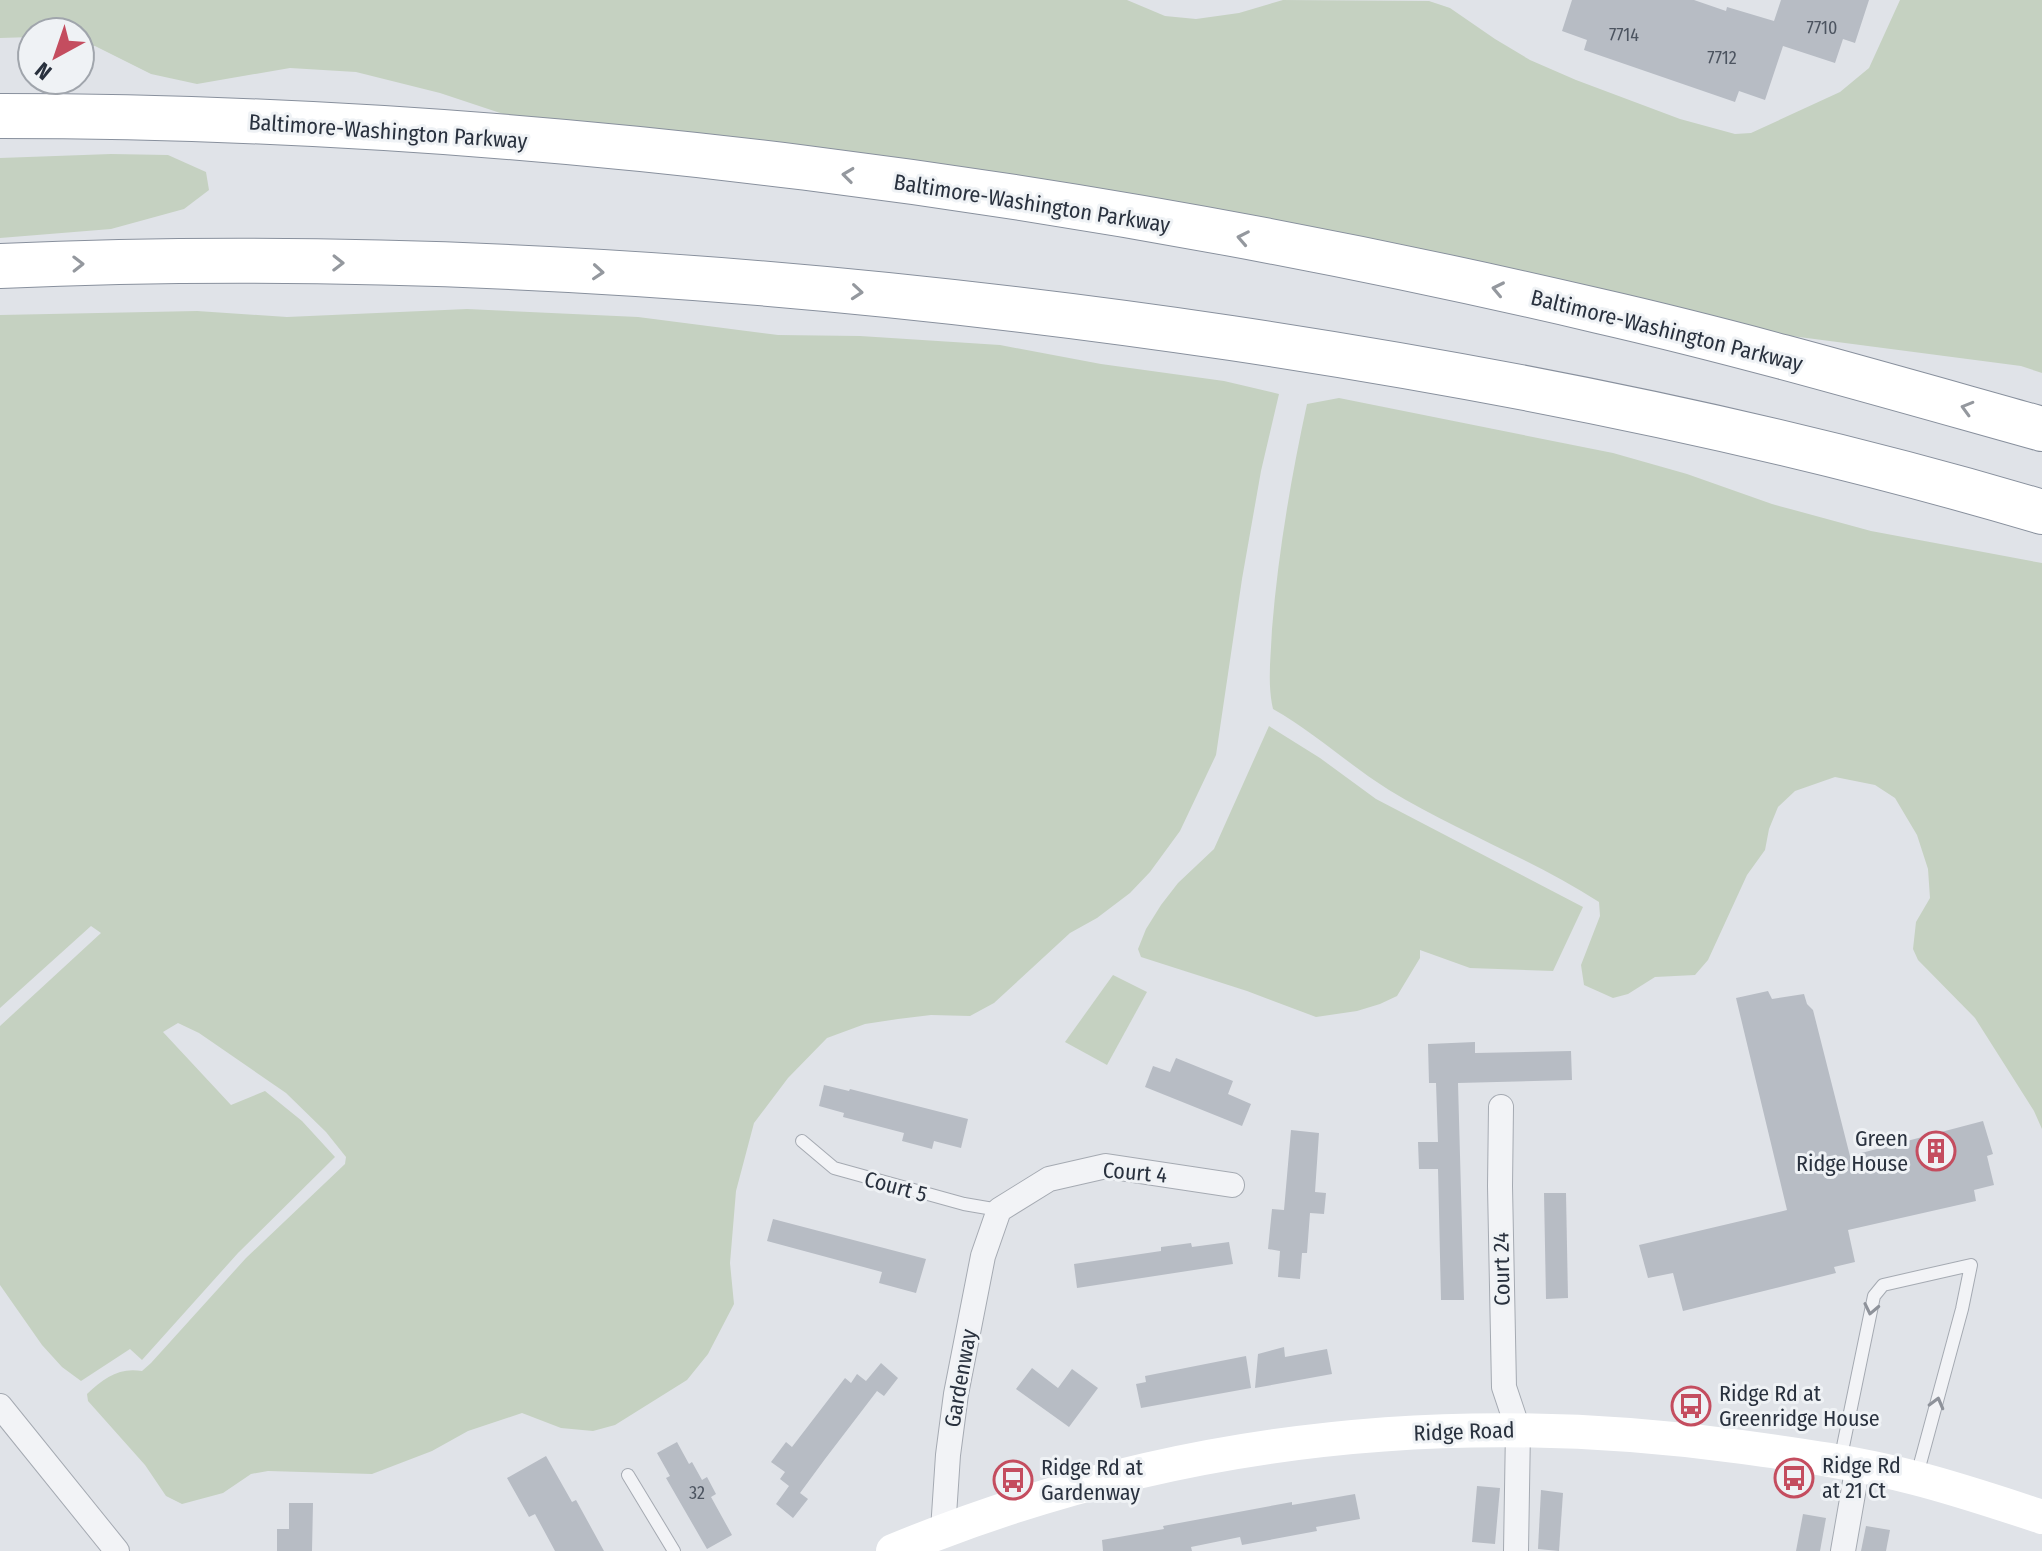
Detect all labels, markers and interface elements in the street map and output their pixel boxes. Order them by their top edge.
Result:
north arrow [16,16,96,96]
house number: 7710 [1807,17,1837,39]
house number: 7714 [1609,24,1639,46]
house number: 7712 [1707,47,1737,69]
text: N [30,56,57,86]
street label: Baltimore-Washington Parkway [248,108,528,155]
one-way arrow [841,167,855,184]
street label: Baltimore-Washington Parkway [892,168,1172,239]
one-way arrow [1236,230,1250,247]
one-way arrow [332,254,345,271]
one-way arrow [72,255,85,272]
one-way arrow [592,263,605,280]
one-way arrow [1491,281,1505,298]
one-way arrow [851,283,864,300]
street label: Baltimore-Washington Parkway [1528,284,1806,377]
one-way arrow [1960,400,1974,417]
place label: Green Ridge House [1796,1125,1908,1177]
building icon: Green Ridge House [1915,1130,1957,1172]
street label: Court 4 [1102,1156,1169,1189]
street label: Court 5 [861,1165,930,1208]
street label: Court 24 [1487,1232,1516,1306]
one-way arrow [1863,1302,1880,1315]
street label: Gardenway [939,1327,982,1429]
place label: Ridge Rd at Greenridge House [1719,1380,1880,1432]
bus stop icon: Ridge Rd at Greenridge House [1670,1385,1712,1427]
one-way arrow [1928,1396,1944,1410]
street label: Ridge Road [1413,1416,1515,1447]
place label: Ridge Rd at 21 Ct [1822,1452,1901,1504]
place label: Ridge Rd at Gardenway [1041,1454,1144,1506]
bus stop icon: Ridge Rd at 21 Ct [1773,1457,1815,1499]
bus stop icon: Ridge Rd at Gardenway [992,1459,1034,1501]
house number: 32 [689,1482,705,1504]

